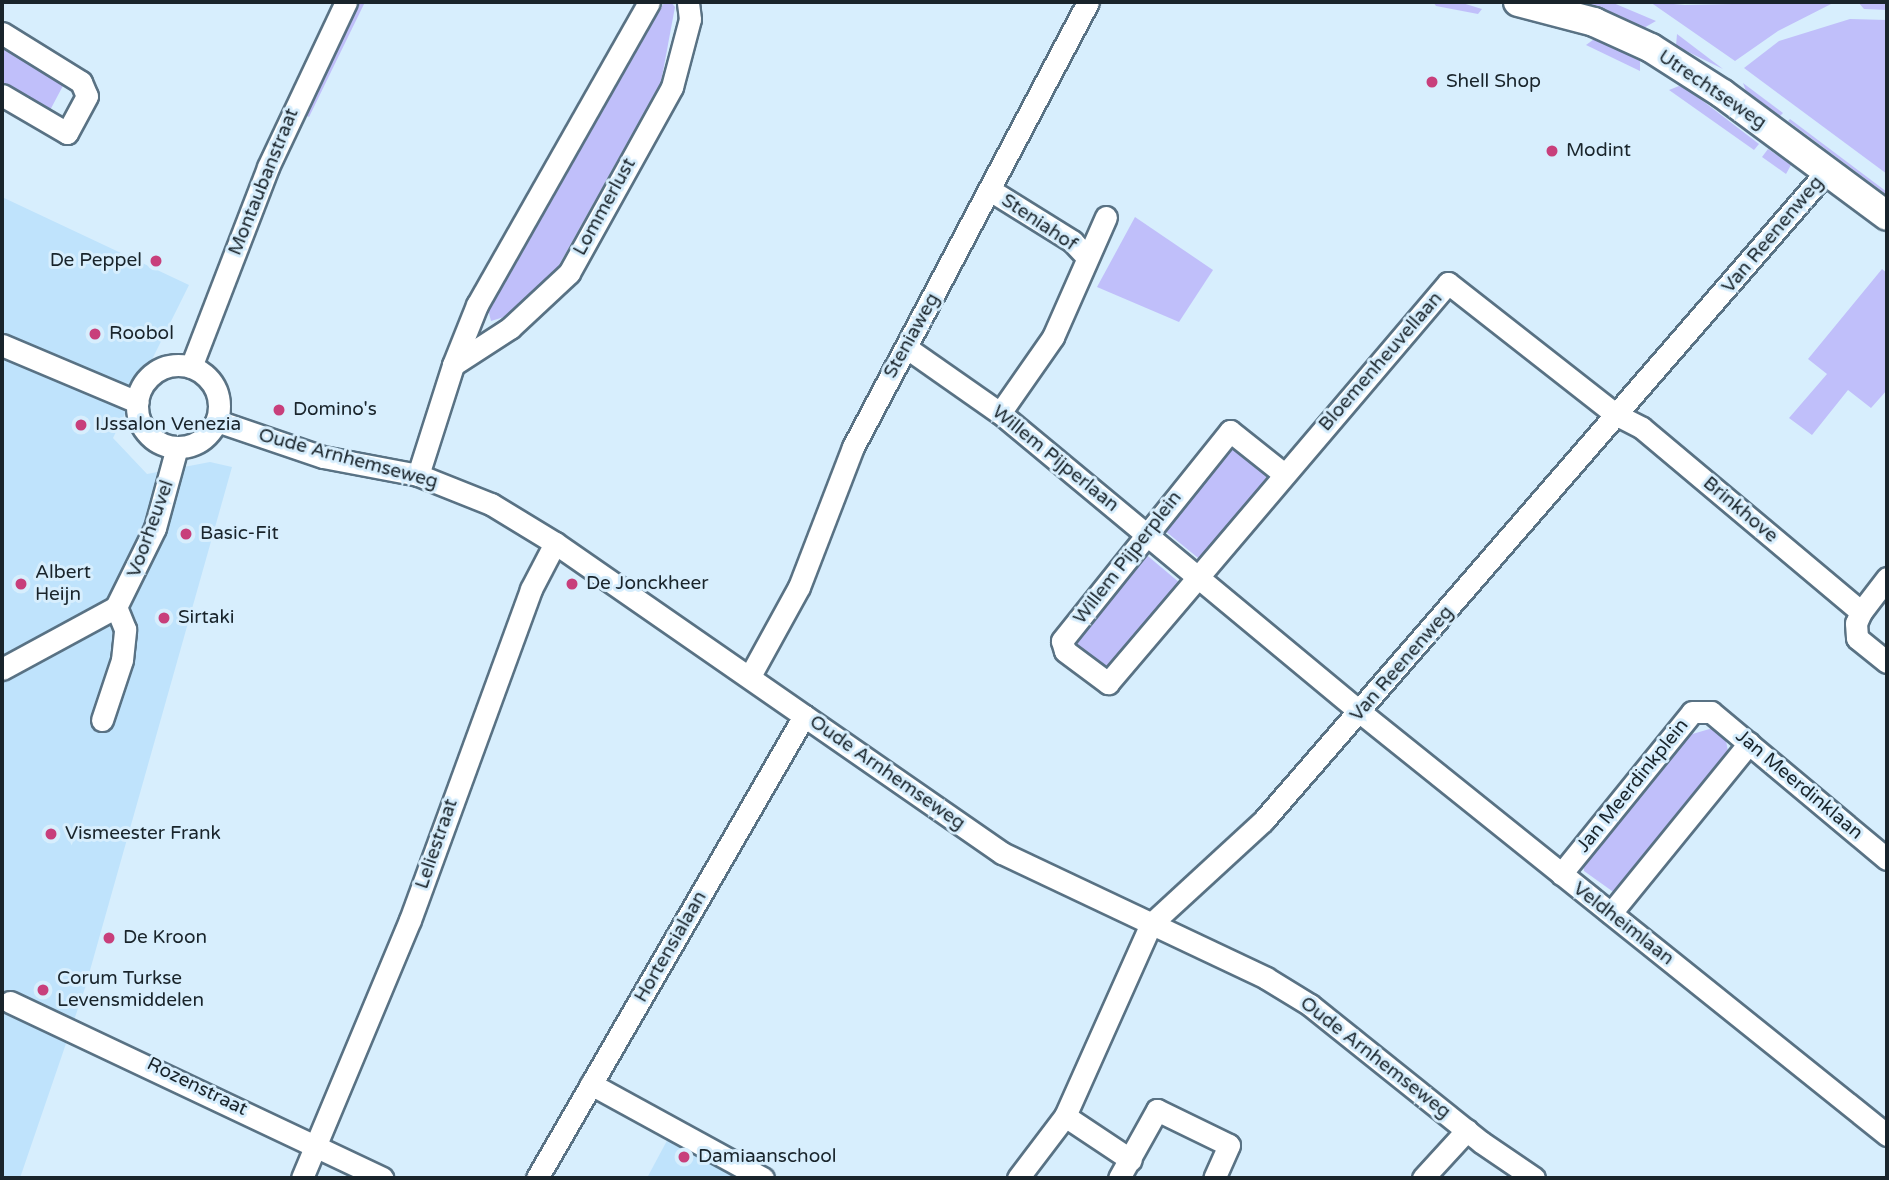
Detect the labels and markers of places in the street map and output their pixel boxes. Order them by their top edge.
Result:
place label: Shell Shop [1446,71,1541,93]
marker: Shell Shop [1424,74,1440,90]
place label: Modint [1566,140,1631,162]
marker: Modint [1544,143,1560,159]
place label: De Peppel [50,250,142,272]
marker: De Peppel [148,253,164,269]
place label: Roobol [109,323,174,345]
marker: Roobol [87,326,103,342]
place label: Domino's [293,399,377,421]
marker: Domino's [271,402,287,418]
place label: IJssalon Venezia [95,414,241,436]
marker: IJssalon Venezia [73,417,89,433]
place label: Basic-Fit [200,523,279,545]
marker: Basic-Fit [178,526,194,542]
place label: Albert Heijn [35,562,91,606]
place label: De Jonckheer [586,573,708,595]
marker: Albert Heijn [13,576,29,592]
marker: De Jonckheer [564,576,580,592]
place label: Sirtaki [178,607,235,629]
marker: Sirtaki [156,610,172,626]
place label: Vismeester Frank [65,823,221,845]
marker: Vismeester Frank [43,826,59,842]
place label: De Kroon [123,927,207,949]
marker: De Kroon [101,930,117,946]
place label: Corum Turkse Levensmiddelen [57,968,204,1012]
marker: Corum Turkse Levensmiddelen [35,982,51,998]
place label: Damiaanschool [698,1146,837,1168]
marker: Damiaanschool [676,1149,692,1165]

